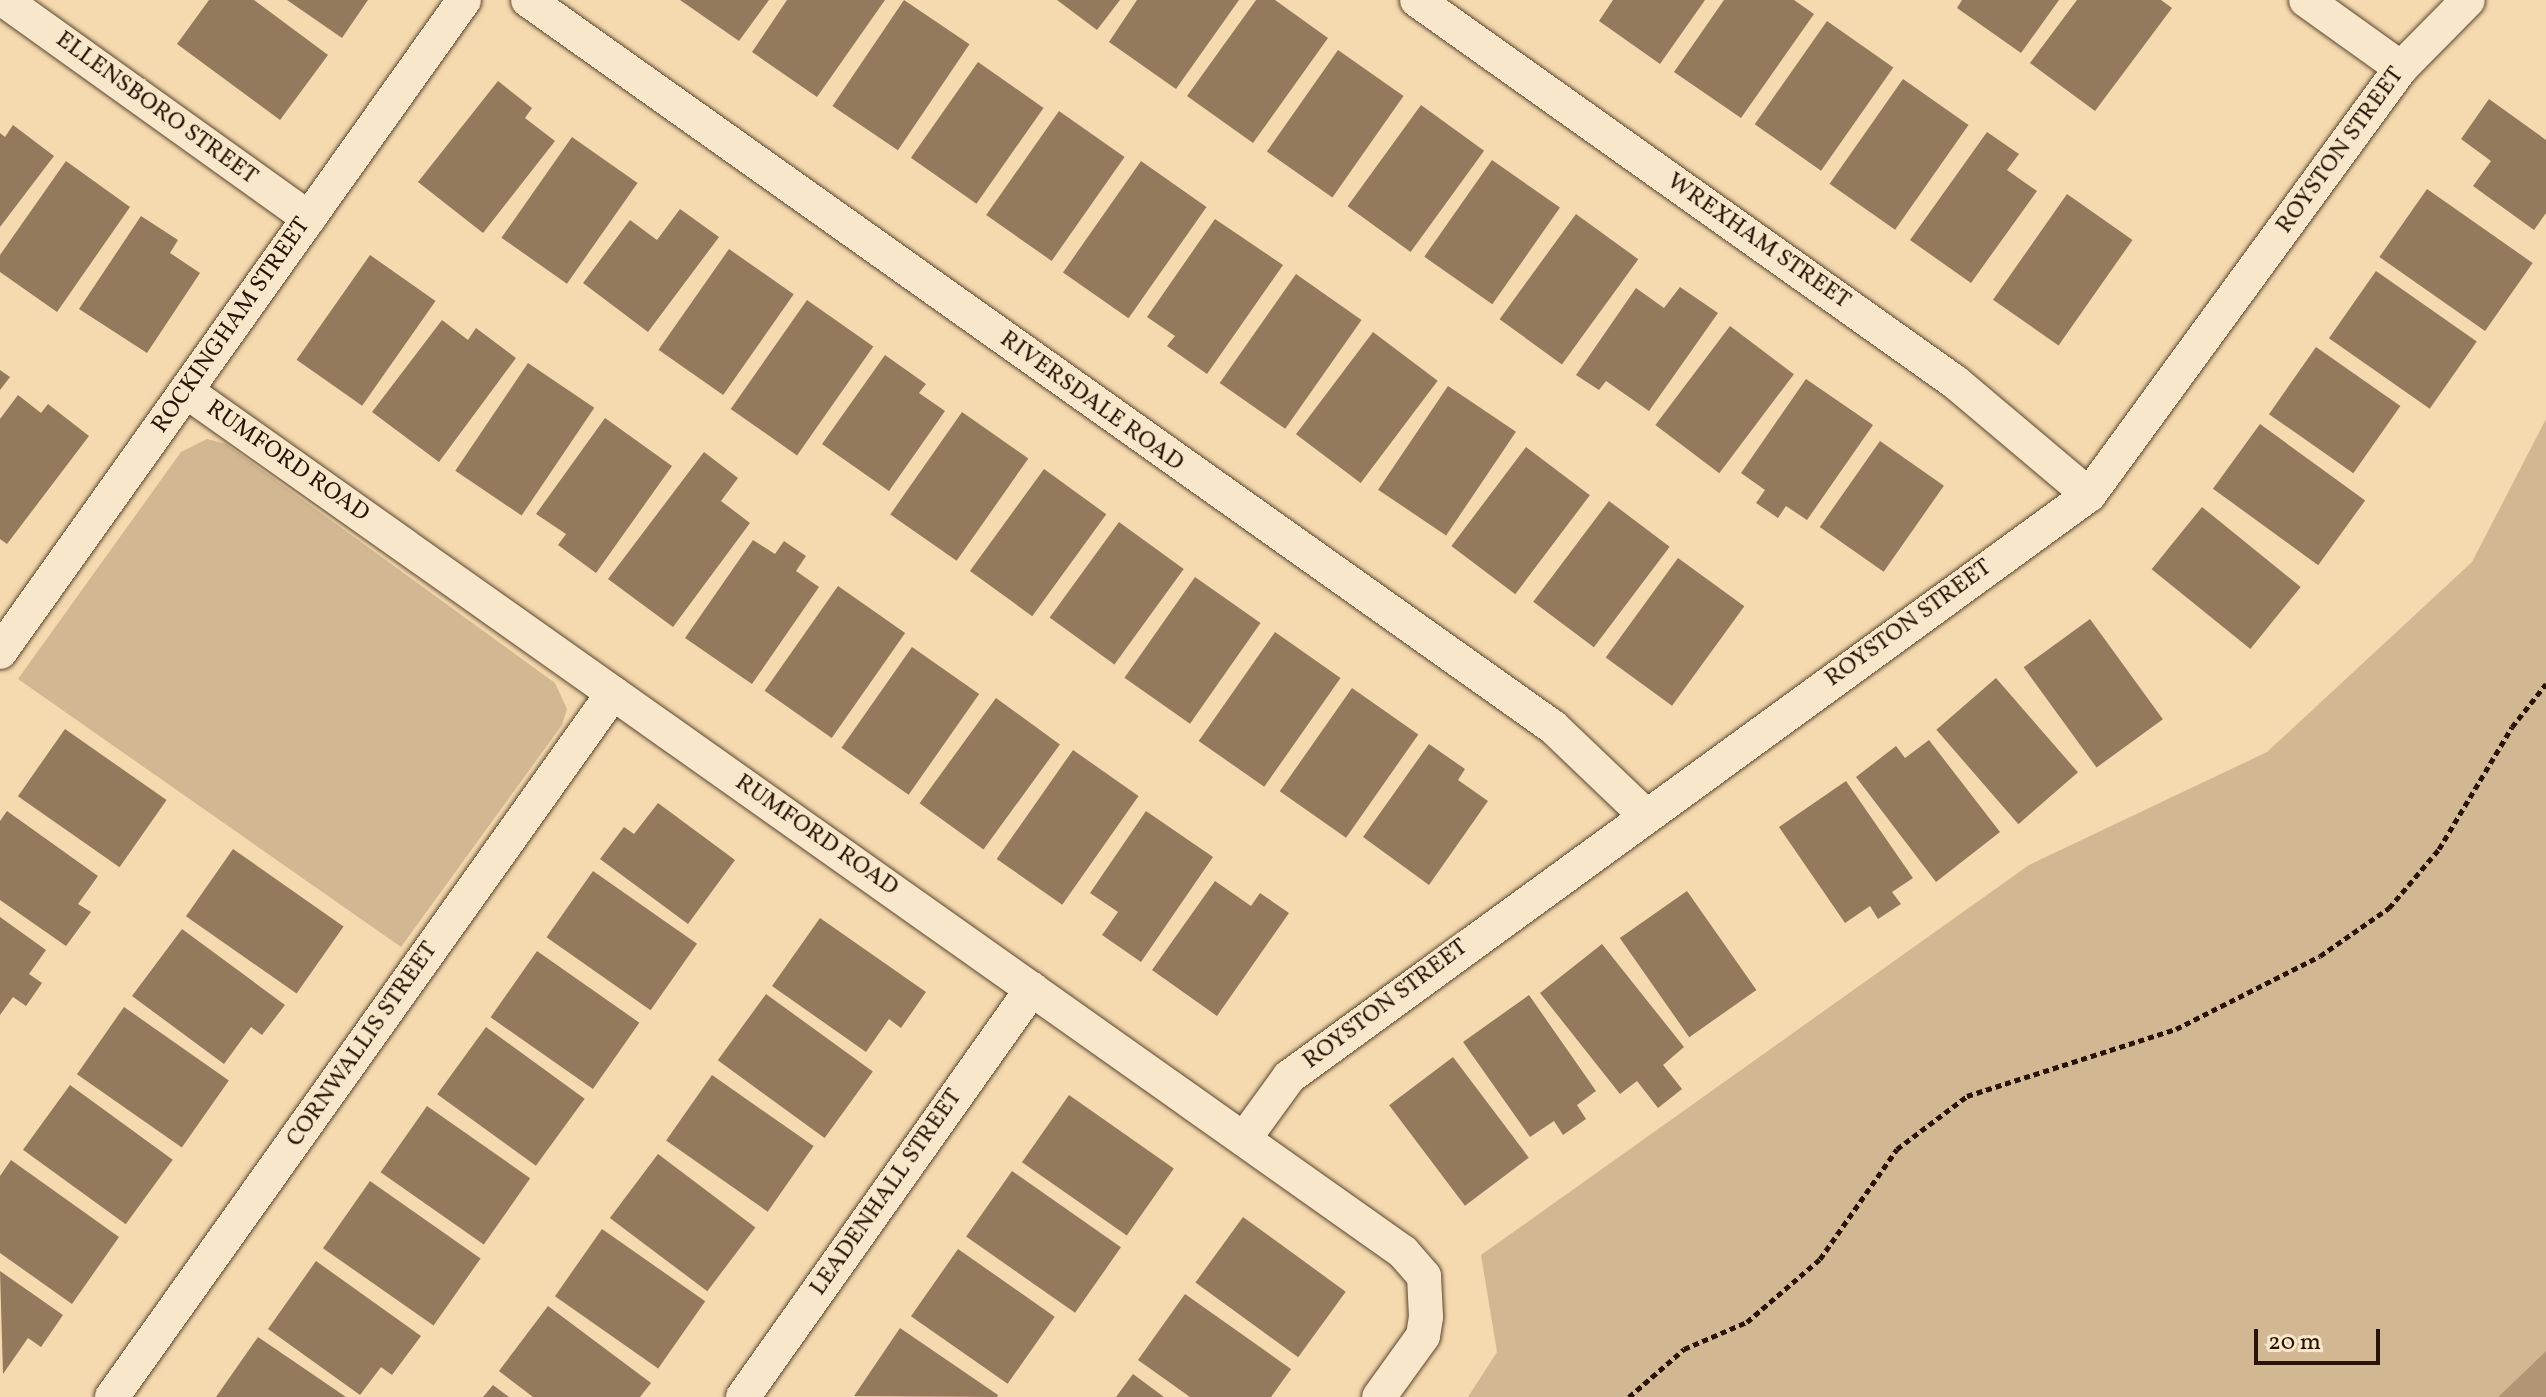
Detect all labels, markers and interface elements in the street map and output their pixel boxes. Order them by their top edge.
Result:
street label: ELLENSBORO STREET [49,26,263,192]
street label: ROYSTON STREET [2271,62,2411,240]
street label: WREXHAM STREET [1661,168,1855,316]
street label: ROCKINGHAM STREET [147,213,317,439]
street label: RIVERSDALE ROAD [994,326,1188,478]
street label: RUMFORD ROAD [200,395,374,529]
street label: ROYSTON STREET [1820,554,1998,694]
street label: RUMFORD ROAD [729,769,903,903]
street label: ROYSTON STREET [1298,934,1474,1076]
street label: CORNWALLIS STREET [281,937,445,1153]
street label: LEADENHALL STREET [805,1084,969,1302]
scale bar [2258,1313,2384,1363]
text: 20 m [2268,1326,2321,1360]

